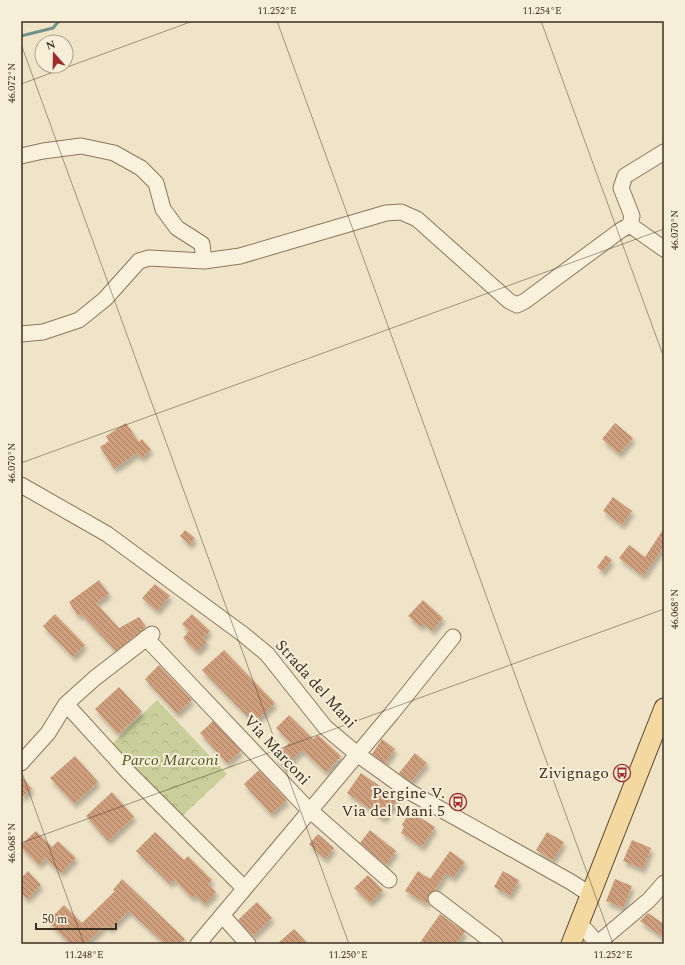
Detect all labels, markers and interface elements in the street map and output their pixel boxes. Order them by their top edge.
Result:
text: 11.252°E [257,3,297,19]
text: 11.254°E [522,3,562,19]
north arrow [34,34,74,74]
text: N [44,36,58,55]
text: 46.072°N [4,63,20,103]
text: 46.070°N [667,210,683,250]
text: 46.070°N [4,443,20,483]
text: 46.068°N [667,589,683,629]
street label: Strada del Mani [269,634,363,734]
street label: Via Marconi [238,709,316,791]
park label: Parco Marconi [121,748,219,772]
place label: Zivignago [538,761,609,785]
bus stop icon: Zivignago [612,763,632,783]
place label: Pergine V. Via del Mani 5 [342,781,445,823]
bus stop icon: Pergine V. Via del Mani 5 [448,792,468,812]
text: 46.068°N [4,823,20,863]
scale bar [36,905,116,931]
text: 50 m [42,910,67,929]
text: 11.248°E [64,947,104,963]
text: 11.250°E [328,947,368,963]
text: 11.252°E [593,947,633,963]

